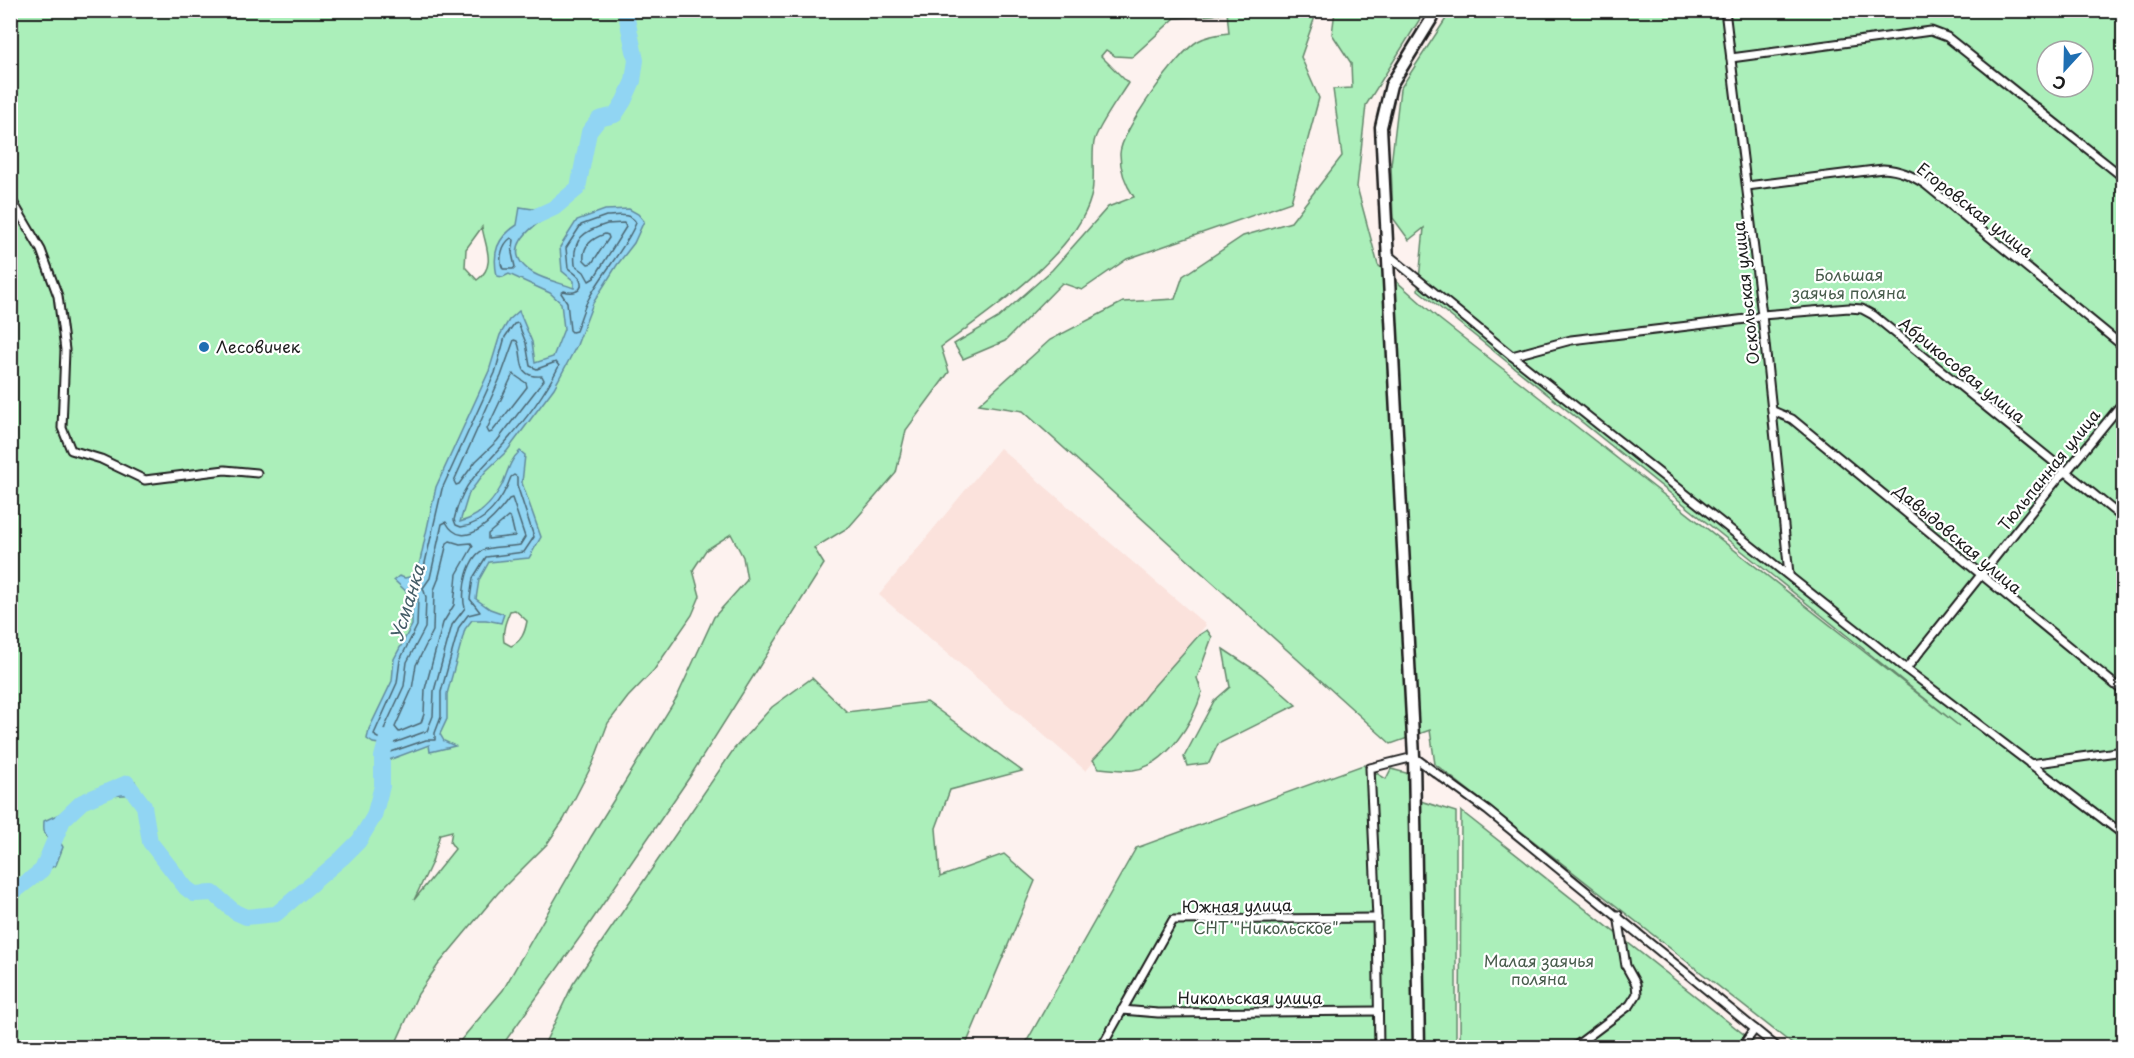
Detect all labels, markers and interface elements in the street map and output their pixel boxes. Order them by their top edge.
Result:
north arrow [2035,39,2095,99]
text: С [2049,70,2069,97]
street label: Егоровская улица [1912,156,2039,262]
street label: Оскольская улица [1726,220,1764,366]
park label: Большая заячья поляна [1791,262,1906,304]
street label: Абрикосовая улица [1894,311,2031,428]
place label: Лесовичек [216,334,301,358]
marker: Лесовичек [197,340,211,354]
street label: Тюльпанная улица [1991,403,2105,536]
street label: Давыдовская улица [1889,477,2028,599]
water label: Усманка [382,560,431,644]
street label: Южная улица [1182,892,1292,918]
park label: СНТ "Никольское" [1194,915,1339,939]
park label: Малая заячья поляна [1484,948,1594,990]
street label: Никольская улица [1178,985,1322,1009]

